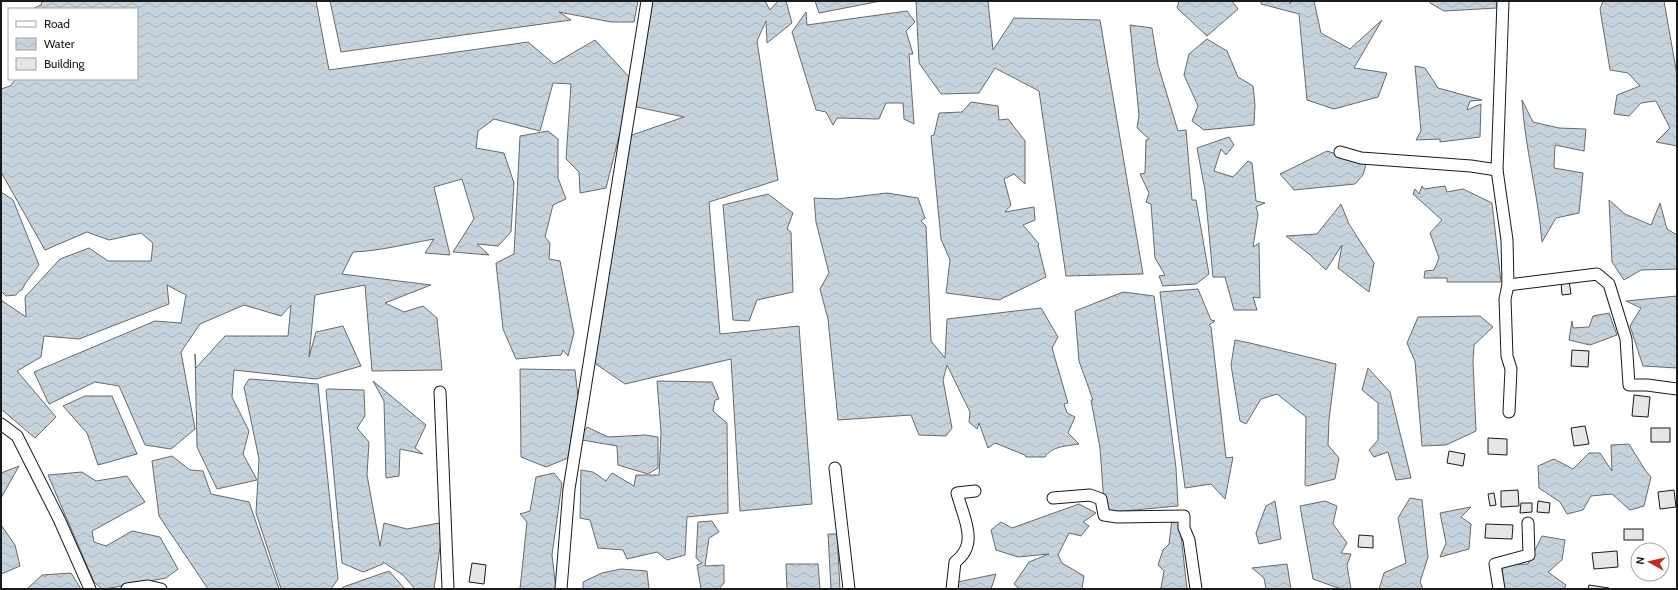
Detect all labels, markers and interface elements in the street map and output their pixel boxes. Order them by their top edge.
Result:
legend [8,8,138,80]
text: Road [44,16,70,31]
text: Water [44,36,75,51]
text: Building [44,56,86,71]
north arrow [1630,542,1670,582]
text: N [1633,556,1648,565]

